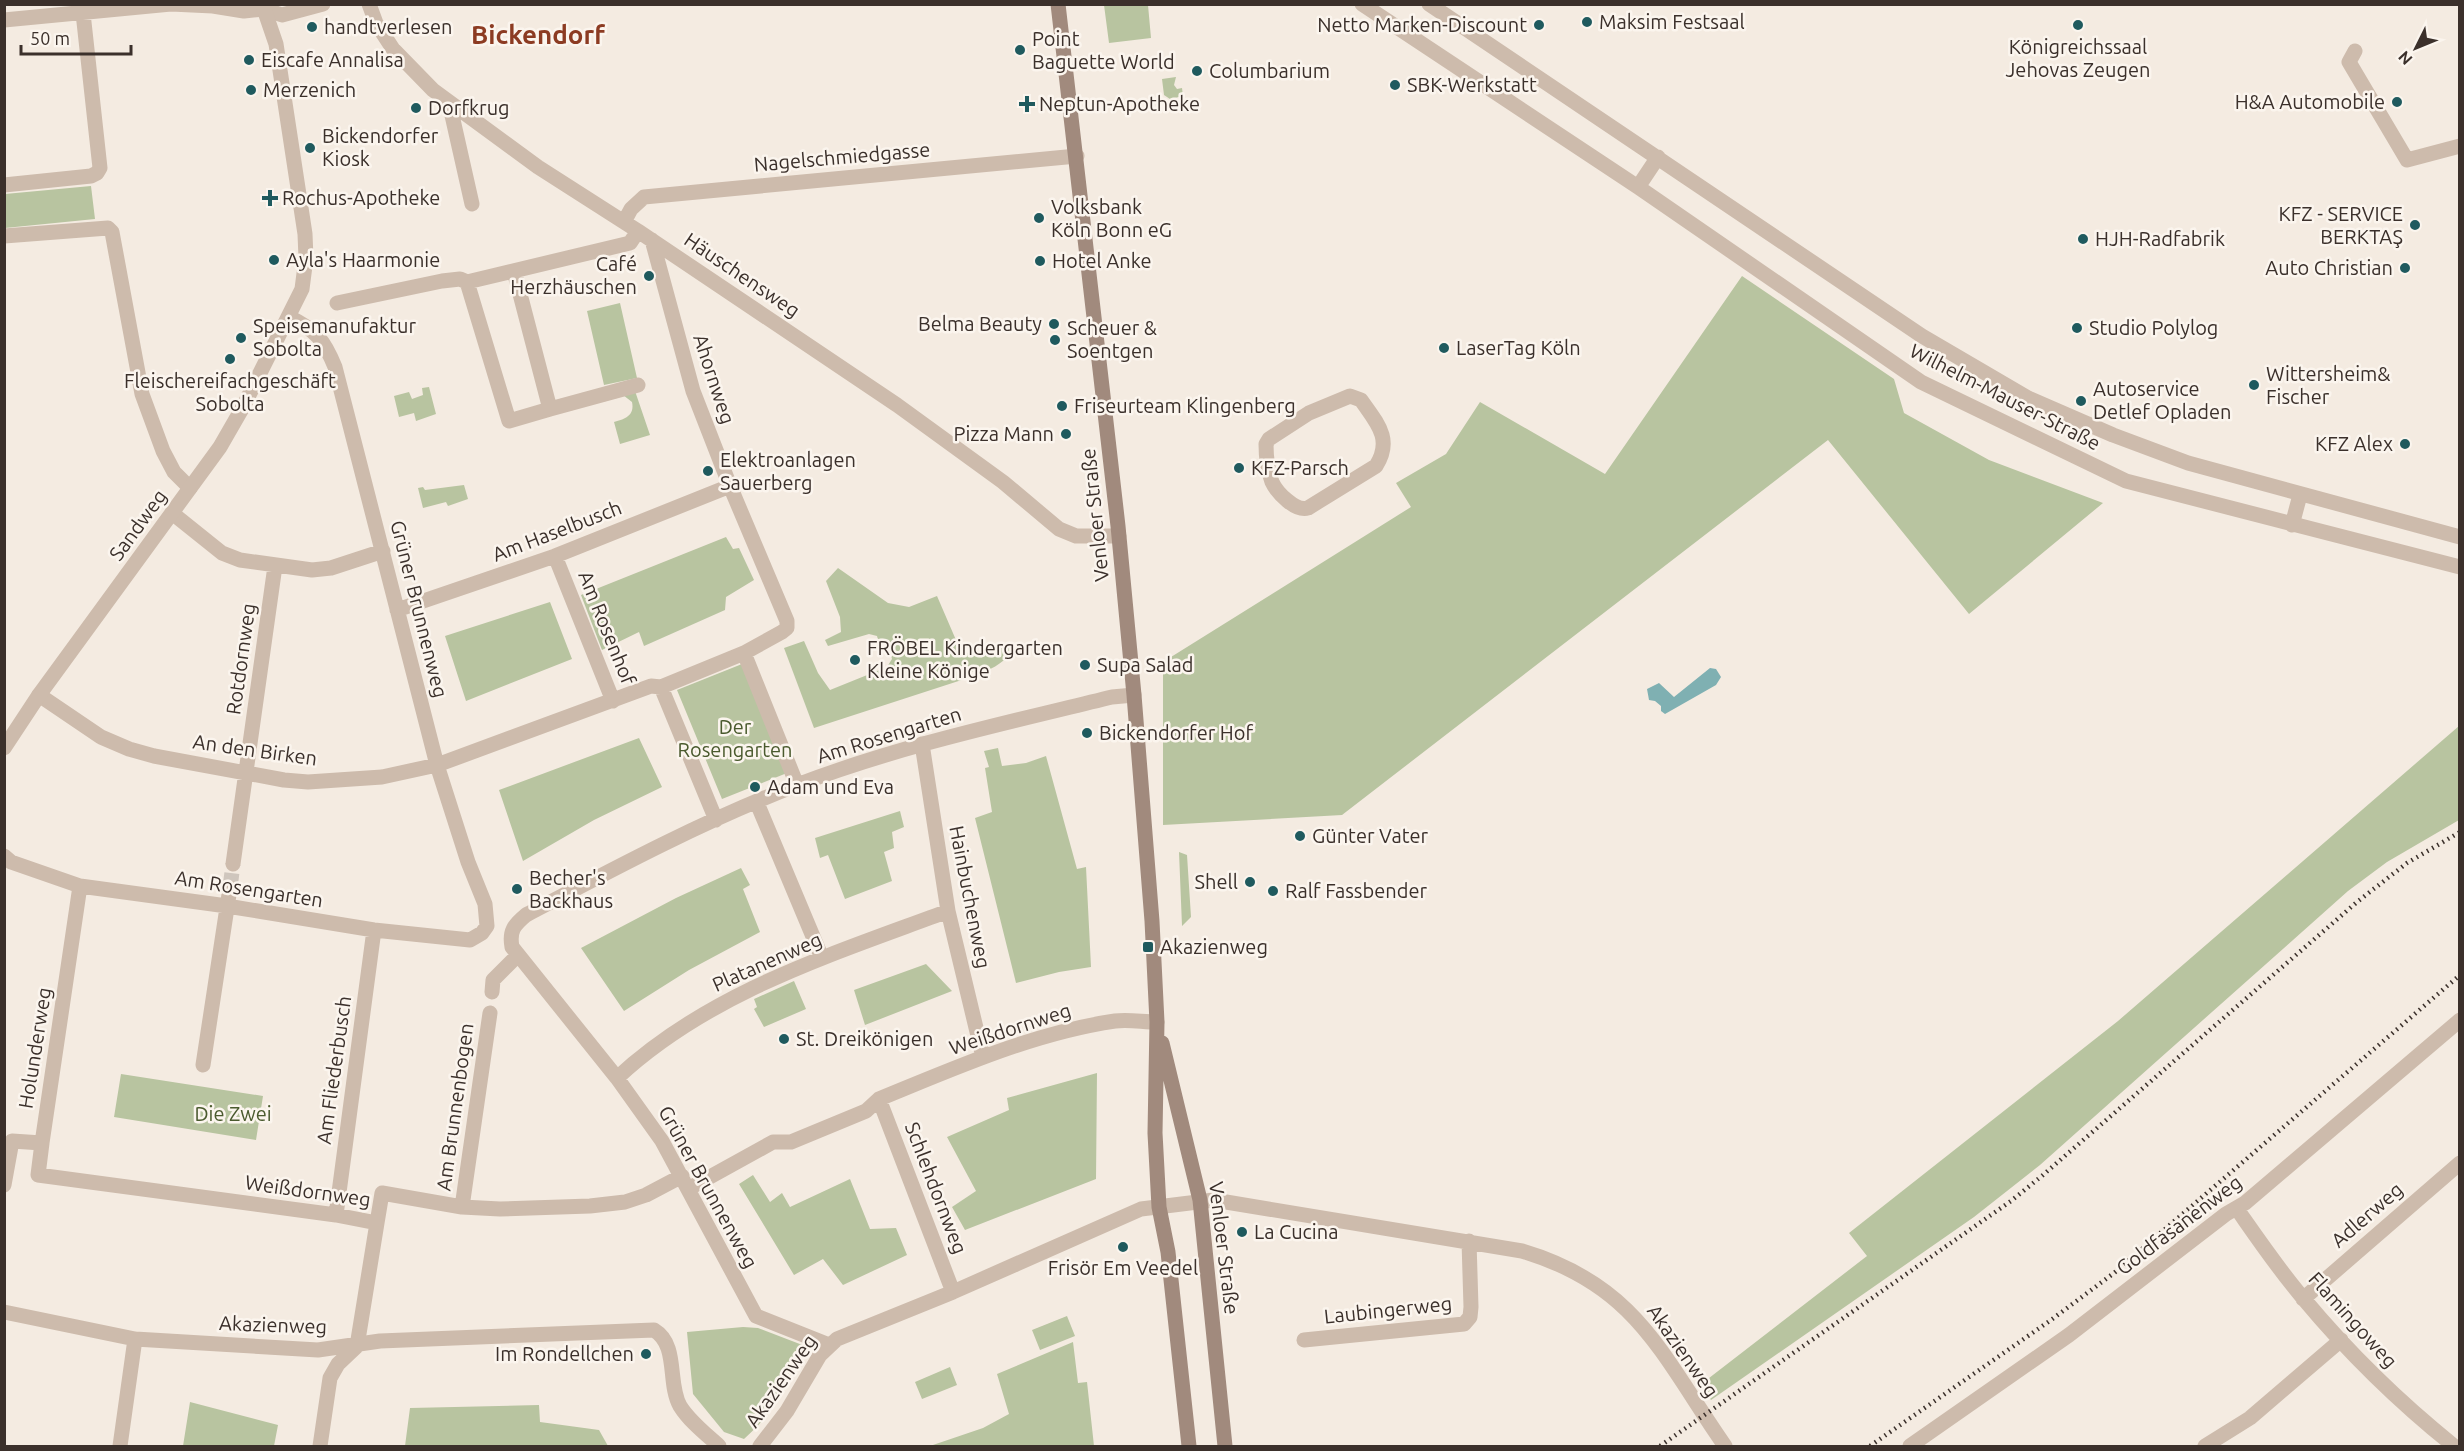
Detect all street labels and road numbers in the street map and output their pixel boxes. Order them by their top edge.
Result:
street label: Nagelschmiedgasse [753,137,931,176]
street label: Häuschensweg [680,228,804,322]
street label: Ahornweg [689,331,740,427]
street label: Wilhelm-Mauser-Straße [1906,338,2104,455]
street label: Venloer Straße [1076,447,1113,583]
street label: Sandweg [104,485,171,565]
street label: Am Haselbusch [489,495,625,566]
street label: Grüner Brunnenweg [386,518,453,700]
street label: Am Rosenhof [574,567,641,688]
street label: Rotdornweg [221,602,260,716]
street label: Am Rosengarten [814,702,964,767]
street label: An den Birken [192,729,319,770]
street label: Hainbuchenweg [945,824,996,970]
street label: Am Rosengarten [173,865,325,912]
street label: Platanenweg [708,927,825,996]
street label: Holunderweg [14,986,55,1110]
street label: Am Fliederbusch [312,994,355,1145]
street label: Weißdornweg [946,998,1074,1059]
street label: Am Brunnenbogen [431,1022,478,1192]
street label: Grüner Brunnenweg [654,1102,763,1272]
street label: Schlehdornweg [901,1119,972,1257]
street label: Weißdornweg [244,1170,372,1211]
street label: Goldfasanenweg [2112,1170,2246,1279]
street label: Adlerweg [2326,1177,2407,1252]
street label: Venloer Straße [1205,1180,1244,1316]
street label: Flamingoweg [2304,1267,2402,1372]
street label: Laubingerweg [1323,1291,1453,1328]
street label: Akazienweg [1643,1300,1724,1402]
street label: Akazienweg [219,1311,327,1338]
street label: Akazienweg [740,1330,821,1432]

